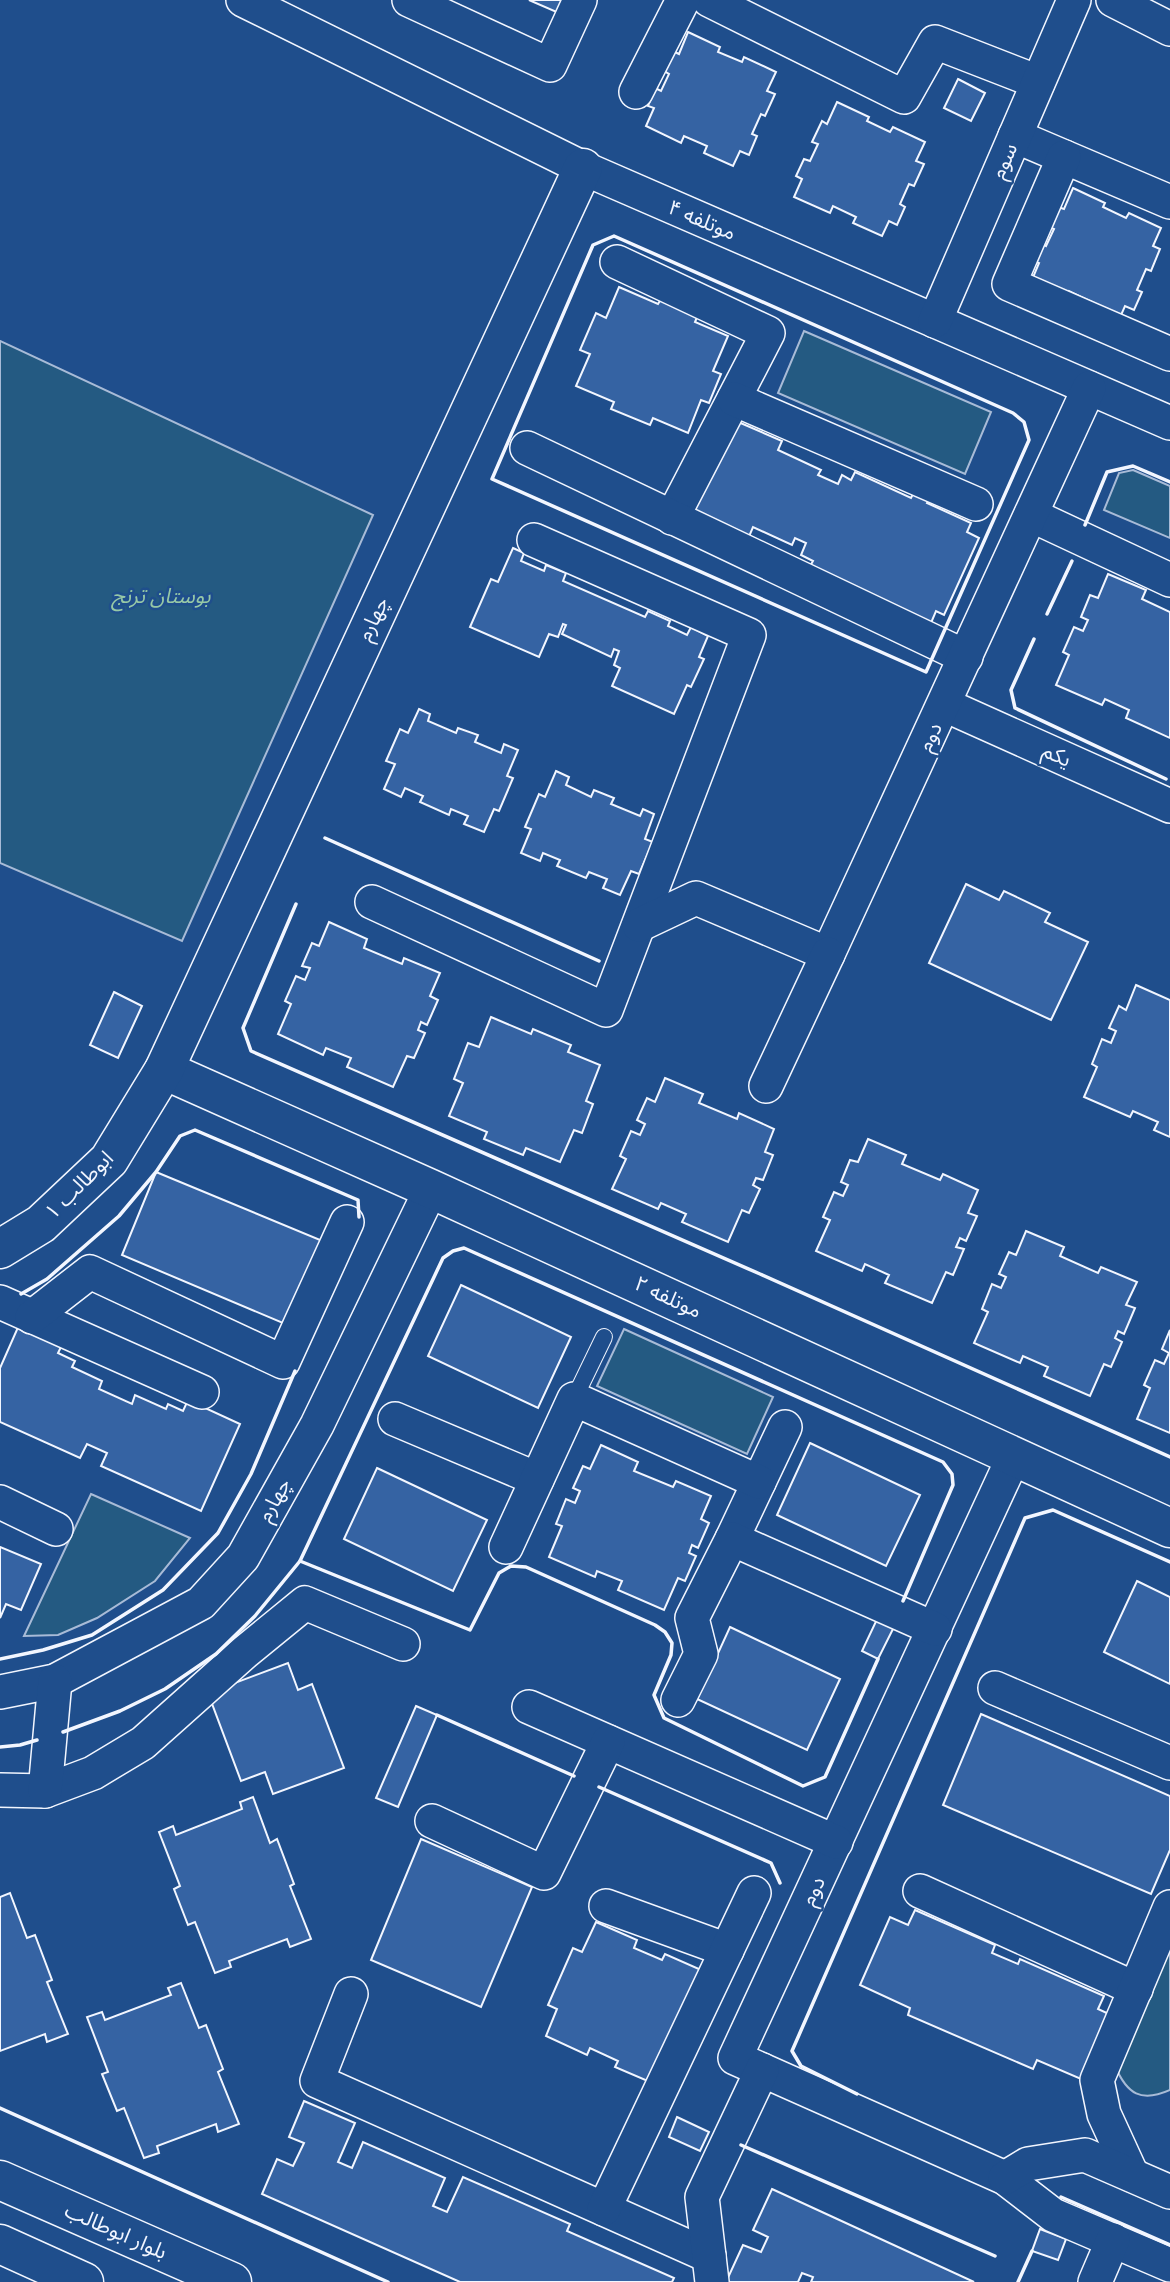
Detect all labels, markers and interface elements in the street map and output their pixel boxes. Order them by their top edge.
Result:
street label: سوم [983,138,1027,184]
street label: موتلفه ۴ [662,192,741,250]
park label: بوستان ترنج [111,581,211,613]
street label: چهارم [350,592,398,647]
street label: دوم [910,717,952,758]
street label: یکم [1037,735,1076,776]
street label: ابوطالب ۱ [38,1144,122,1228]
street label: موتلفه ۲ [628,1268,707,1327]
street label: چهارم [250,1473,300,1528]
street label: دوم [793,1871,835,1912]
street label: بلوار ابوطالب [59,2195,172,2269]

